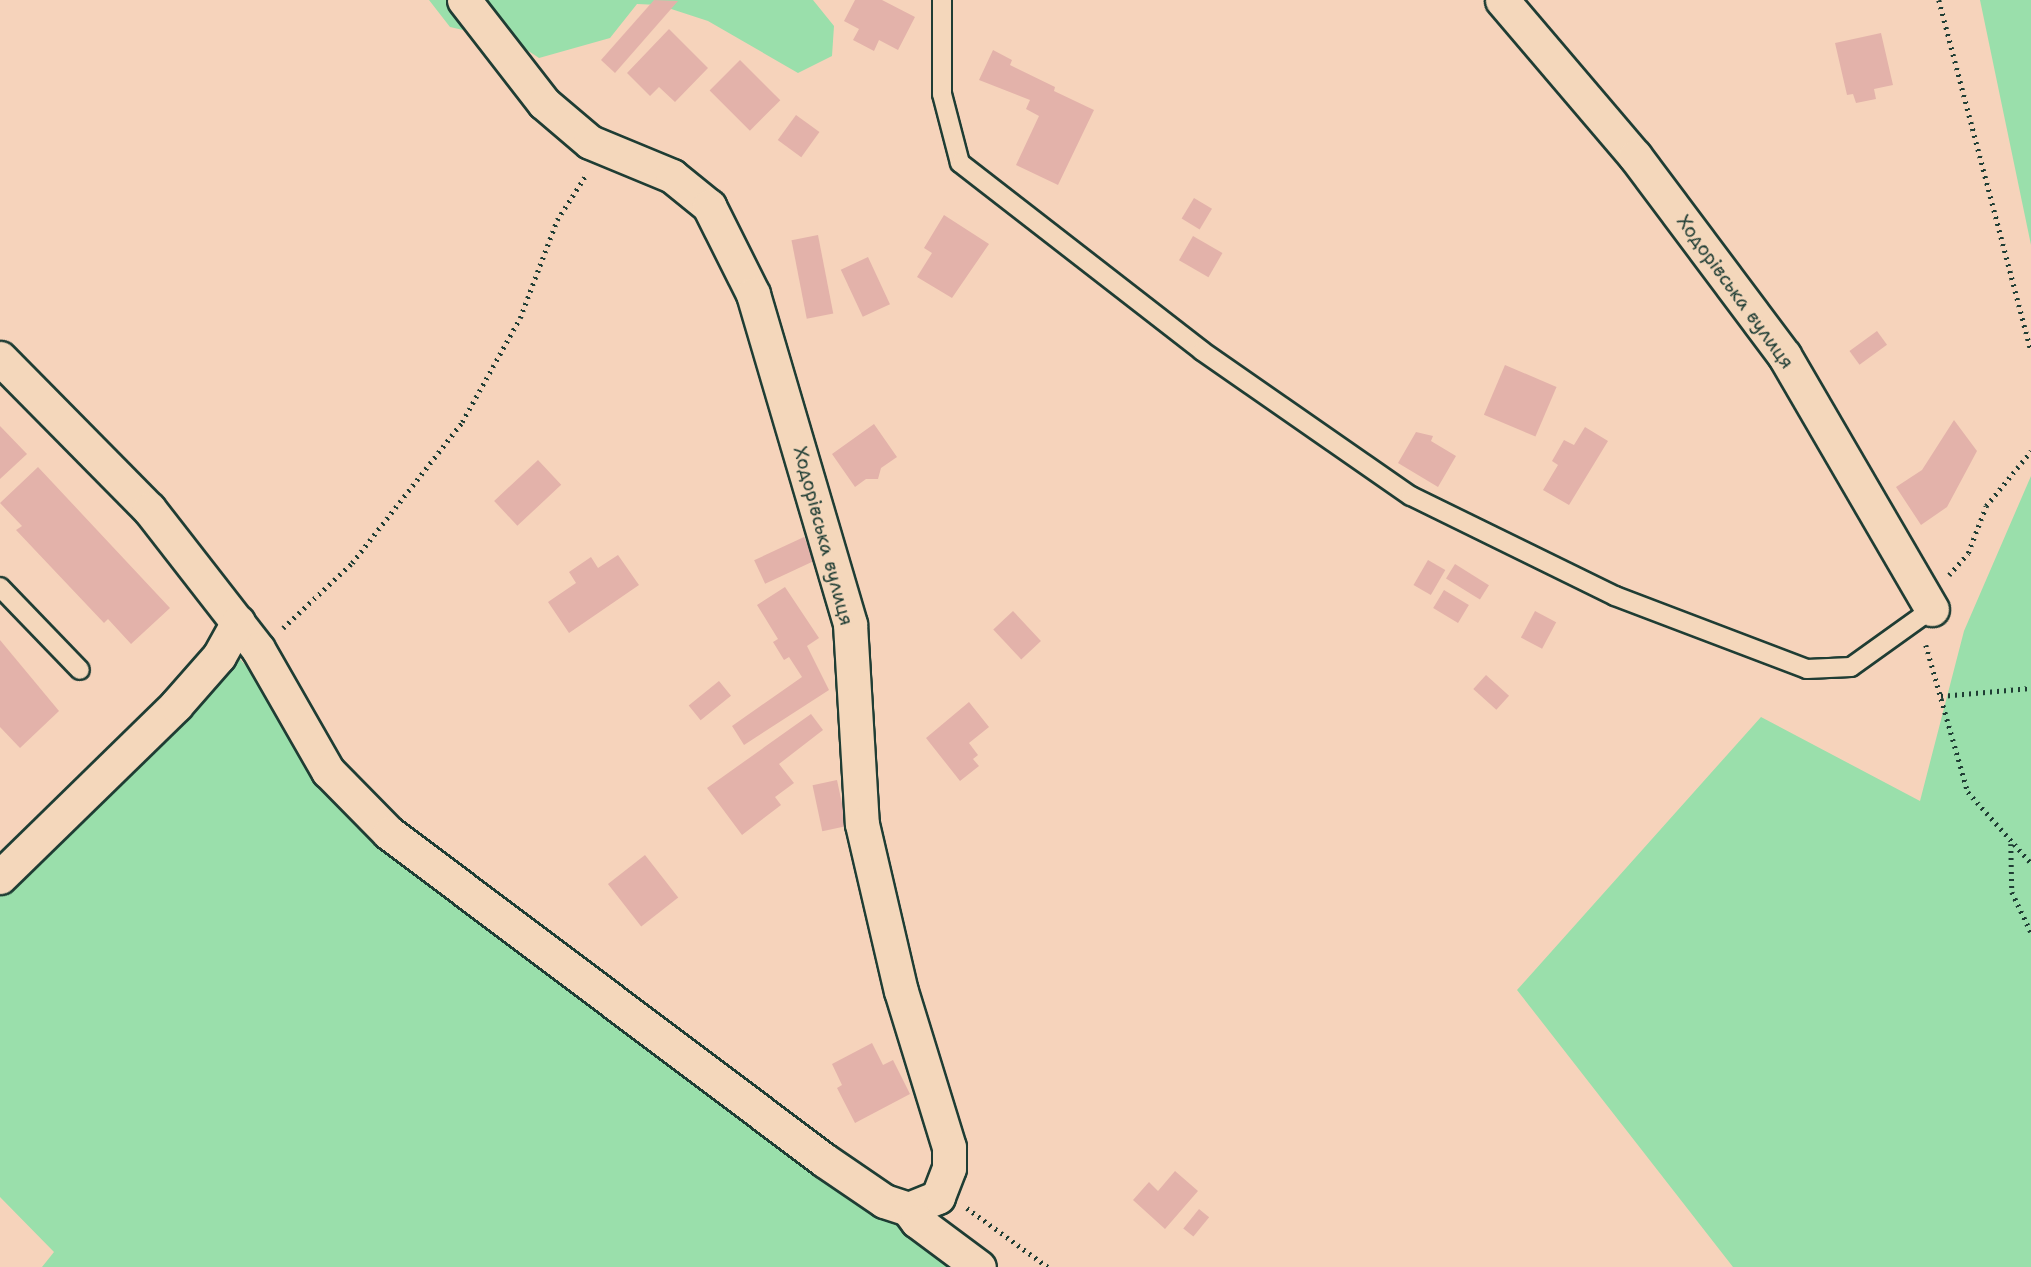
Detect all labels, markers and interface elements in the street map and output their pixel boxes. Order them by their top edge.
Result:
street label: Ходорівська вулиця [1672,211,1798,373]
street label: Ходорівська вулиця [788,444,858,628]

